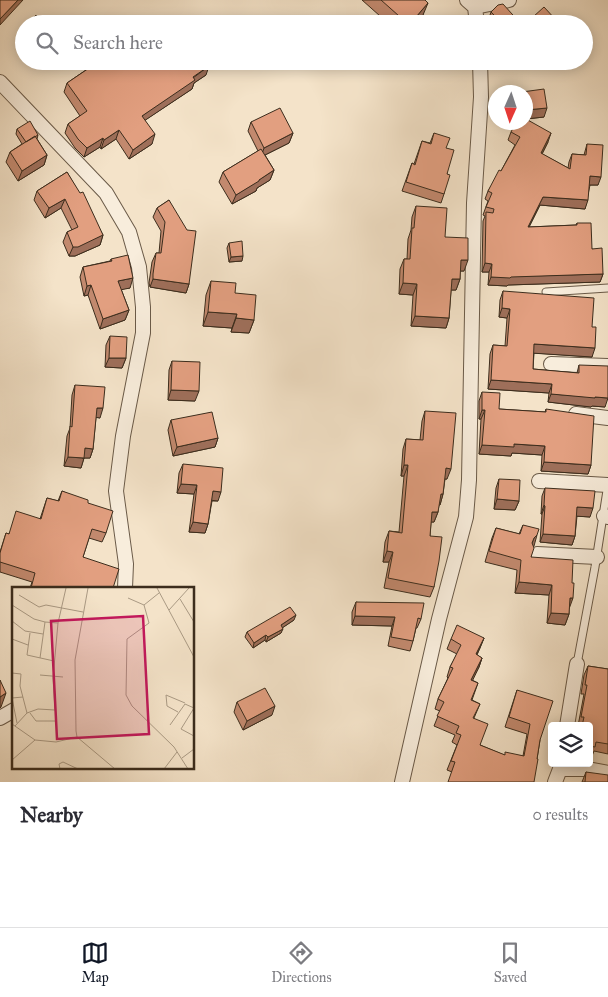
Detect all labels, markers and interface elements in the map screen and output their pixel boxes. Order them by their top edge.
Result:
search box [15,15,593,70]
icon: search [33,29,61,57]
text: Search here [73,31,163,54]
north arrow [488,85,533,130]
inset map [12,587,195,770]
map controls [548,722,593,767]
button: layers [548,722,593,767]
text: Nearby [20,802,83,828]
text: 0 results [533,805,588,824]
tab: Map [81,939,109,986]
tab: Directions [271,939,332,986]
tab: Saved [494,939,527,986]

